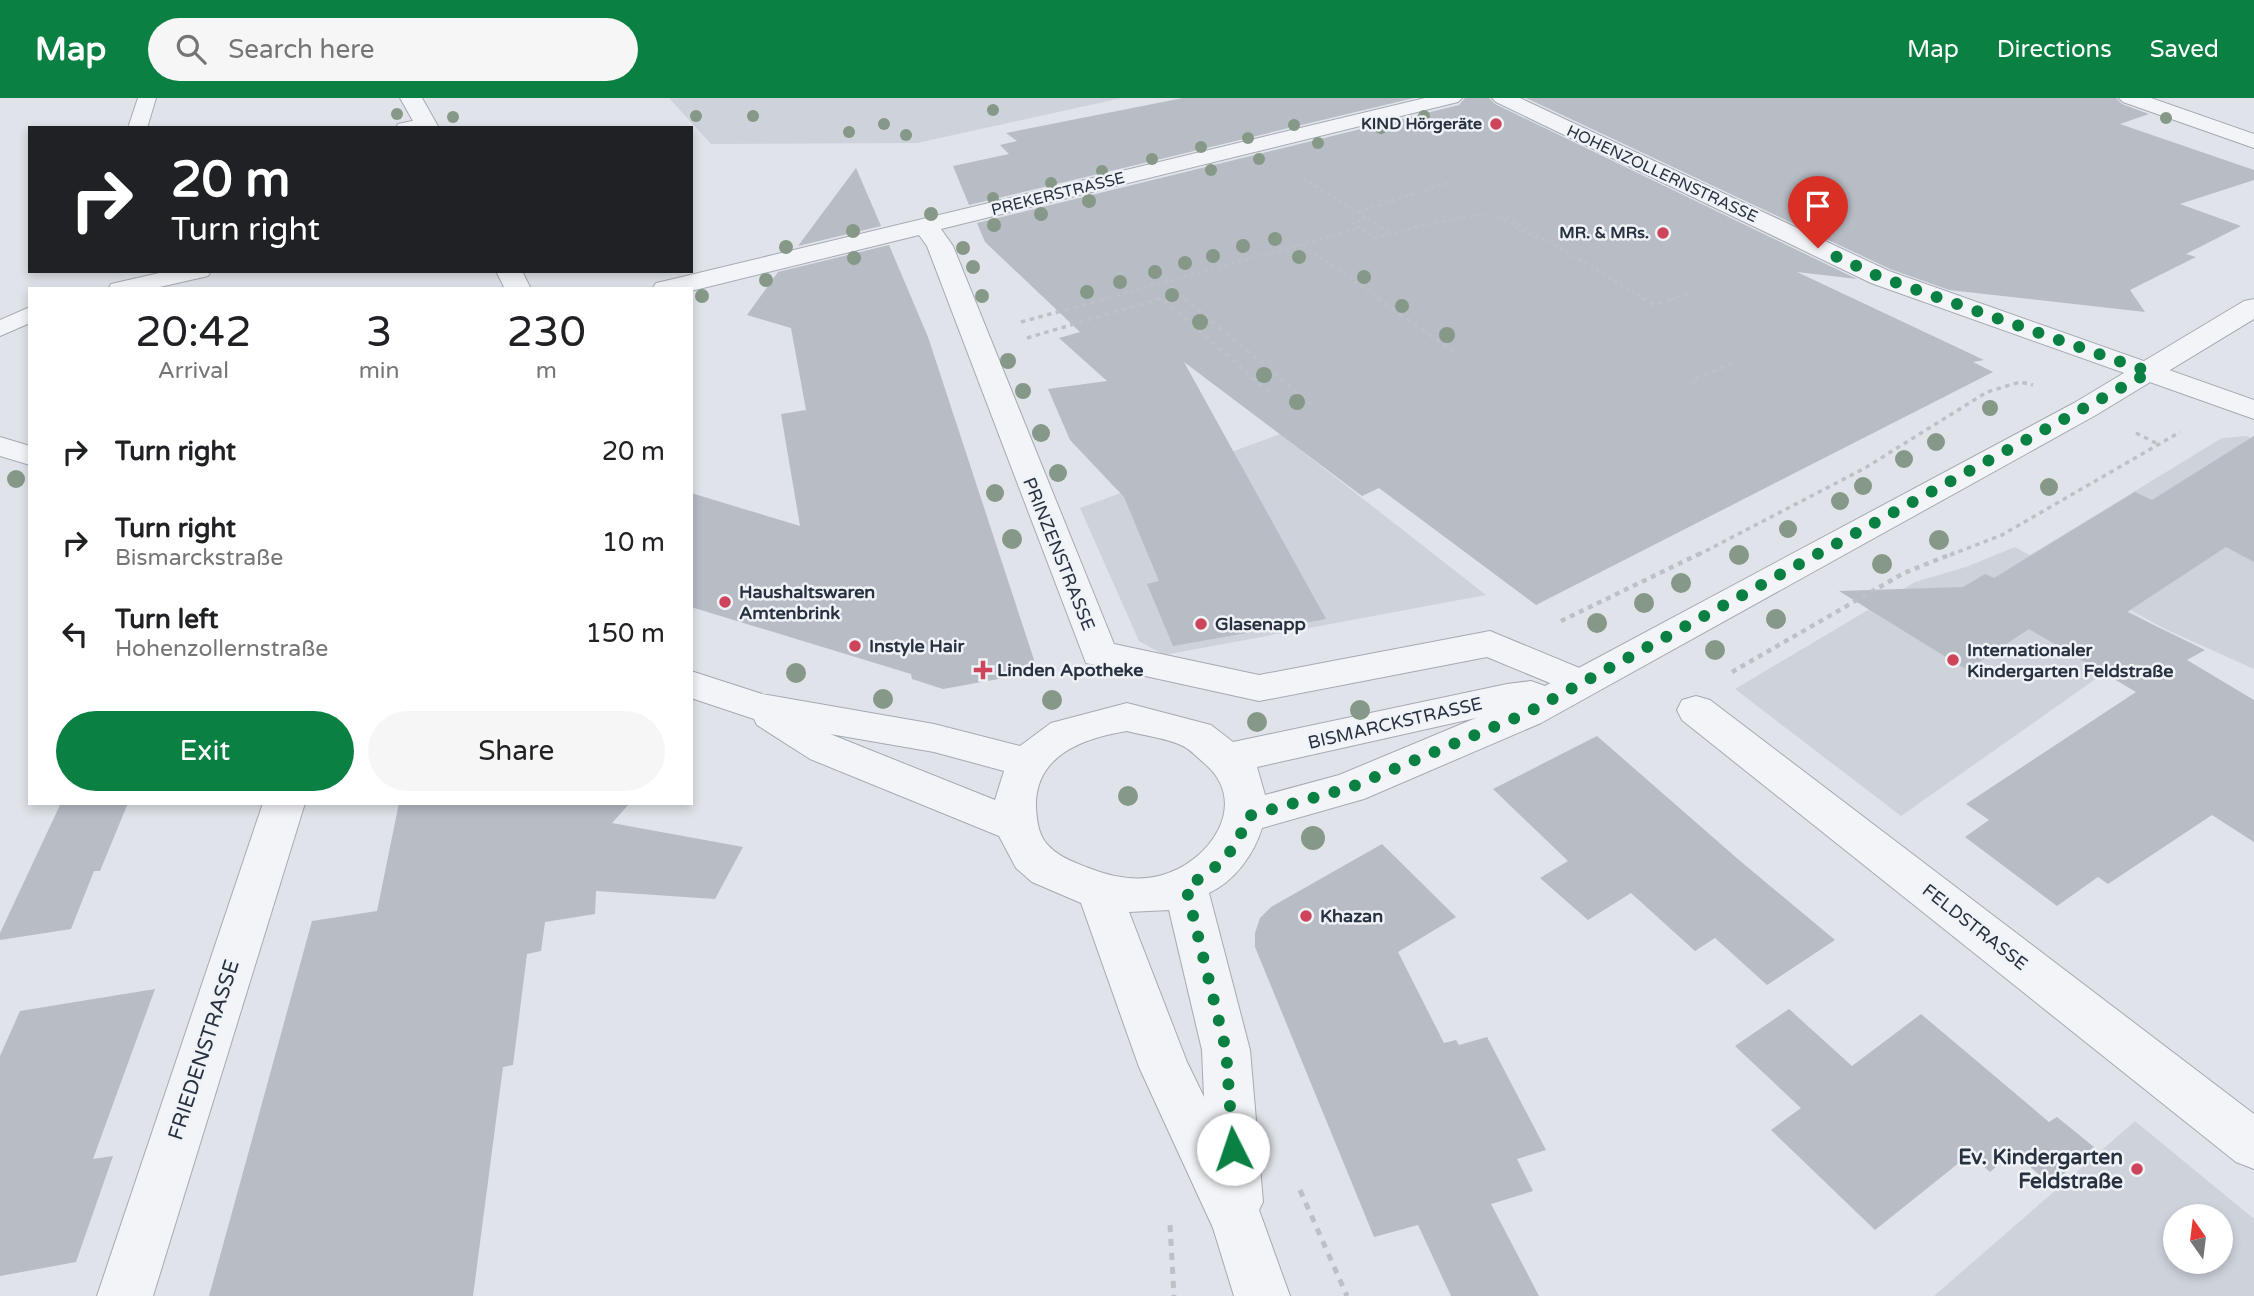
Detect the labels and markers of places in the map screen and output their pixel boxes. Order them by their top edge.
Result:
place label: KIND Hörgeräte [1361,114,1482,134]
marker: KIND Hörgeräte [1488,116,1504,132]
pin [1788,176,1848,248]
place label: MR. & MRs. [1559,223,1649,243]
marker: MR. & MRs. [1655,225,1671,241]
place label: Haushaltswaren Amtenbrink [739,581,875,624]
marker: Haushaltswaren Amtenbrink [717,594,733,610]
place label: Glasenapp [1215,613,1306,635]
marker: Glasenapp [1193,616,1209,632]
place label: Instyle Hair [869,635,965,657]
marker: Instyle Hair [847,638,863,654]
place label: Internationaler Kindergarten Feldstraße [1967,639,2173,682]
marker: Internationaler Kindergarten Feldstraße [1945,652,1961,668]
place label: Linden Apotheke [997,659,1143,681]
marker: Linden Apotheke [975,662,991,678]
place label: Khazan [1320,905,1383,927]
marker: Khazan [1298,908,1314,924]
place label: Ev. Kindergarten Feldstraße [1958,1145,2123,1194]
marker: Ev. Kindergarten Feldstraße [2129,1161,2145,1177]

